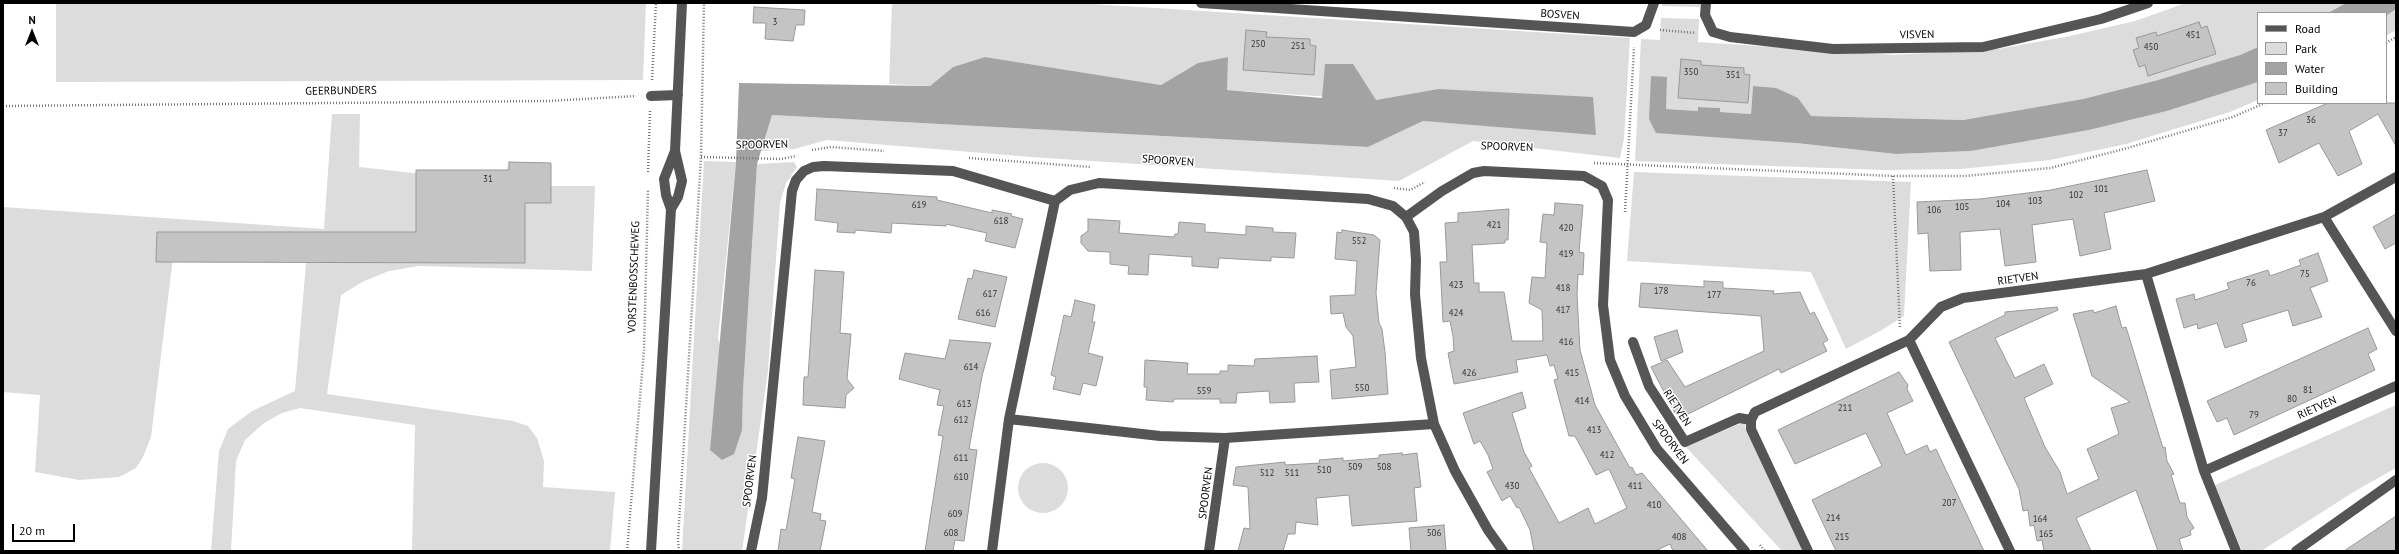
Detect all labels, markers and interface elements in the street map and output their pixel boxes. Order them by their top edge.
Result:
street label: BOSVEN [1540,7,1580,23]
north arrow [12,12,52,52]
legend [2257,12,2387,104]
text: N [28,13,36,27]
house number: 3 [773,17,777,27]
text: Road [2295,21,2320,36]
street label: VISVEN [1899,28,1935,42]
house number: 451 [2186,30,2200,40]
house number: 250 [1251,39,1265,49]
house number: 251 [1291,41,1305,51]
text: Park [2295,41,2317,56]
house number: 450 [2144,42,2158,52]
text: Water [2295,61,2325,76]
house number: 350 [1684,67,1698,77]
house number: 351 [1726,70,1740,80]
text: Building [2295,81,2338,96]
street label: GEERBUNDERS [305,84,377,98]
house number: 36 [2306,115,2316,125]
house number: 37 [2278,128,2288,138]
street label: SPOORVEN [736,138,788,152]
street label: SPOORVEN [1481,139,1533,155]
street label: SPOORVEN [1141,153,1195,169]
house number: 31 [483,174,493,184]
house number: 101 [2094,184,2108,194]
house number: 102 [2069,190,2083,200]
house number: 103 [2028,196,2042,206]
house number: 104 [1996,199,2010,209]
house number: 619 [912,200,926,210]
house number: 105 [1955,202,1969,212]
house number: 106 [1927,205,1941,215]
house number: 618 [994,216,1008,226]
house number: 421 [1487,220,1501,230]
street label: VORSTENBOSSCHEWEG [625,221,643,333]
house number: 420 [1559,223,1573,233]
house number: 552 [1352,236,1366,246]
house number: 419 [1559,249,1573,259]
house number: 75 [2300,269,2310,279]
street label: RIETVEN [1997,270,2039,288]
house number: 76 [2246,278,2256,288]
house number: 423 [1449,280,1463,290]
house number: 418 [1556,283,1570,293]
house number: 178 [1654,286,1668,296]
house number: 617 [983,289,997,299]
house number: 177 [1707,290,1721,300]
house number: 417 [1556,305,1570,315]
house number: 616 [976,308,990,318]
house number: 424 [1449,308,1463,318]
house number: 416 [1559,337,1573,347]
house number: 614 [964,362,978,372]
house number: 426 [1462,368,1476,378]
house number: 415 [1565,368,1579,378]
house number: 550 [1355,383,1369,393]
house number: 81 [2303,385,2313,395]
house number: 559 [1197,386,1211,396]
street label: RIETVEN [1660,387,1694,429]
house number: 80 [2287,394,2297,404]
street label: RIETVEN [2295,394,2339,422]
house number: 414 [1575,396,1589,406]
house number: 613 [957,399,971,409]
house number: 211 [1838,403,1852,413]
house number: 79 [2249,410,2259,420]
house number: 612 [954,415,968,425]
street label: SPOORVEN [1649,417,1691,467]
house number: 413 [1587,425,1601,435]
house number: 412 [1600,450,1614,460]
house number: 611 [954,453,968,463]
street label: SPOORVEN [740,454,760,508]
house number: 509 [1348,462,1362,472]
house number: 508 [1377,462,1391,472]
house number: 510 [1317,465,1331,475]
street label: SPOORVEN [1196,466,1216,520]
house number: 512 [1260,468,1274,478]
house number: 511 [1285,468,1299,478]
house number: 610 [954,472,968,482]
house number: 430 [1505,481,1519,491]
house number: 411 [1628,481,1642,491]
house number: 207 [1942,498,1956,508]
house number: 410 [1647,500,1661,510]
house number: 609 [948,509,962,519]
house number: 214 [1826,513,1840,523]
house number: 164 [2033,514,2047,524]
scale bar [14,516,77,542]
text: 20 m [19,523,45,538]
house number: 608 [944,528,958,538]
house number: 506 [1427,528,1441,538]
house number: 165 [2039,529,2053,539]
house number: 408 [1672,532,1686,542]
house number: 215 [1835,532,1849,542]

